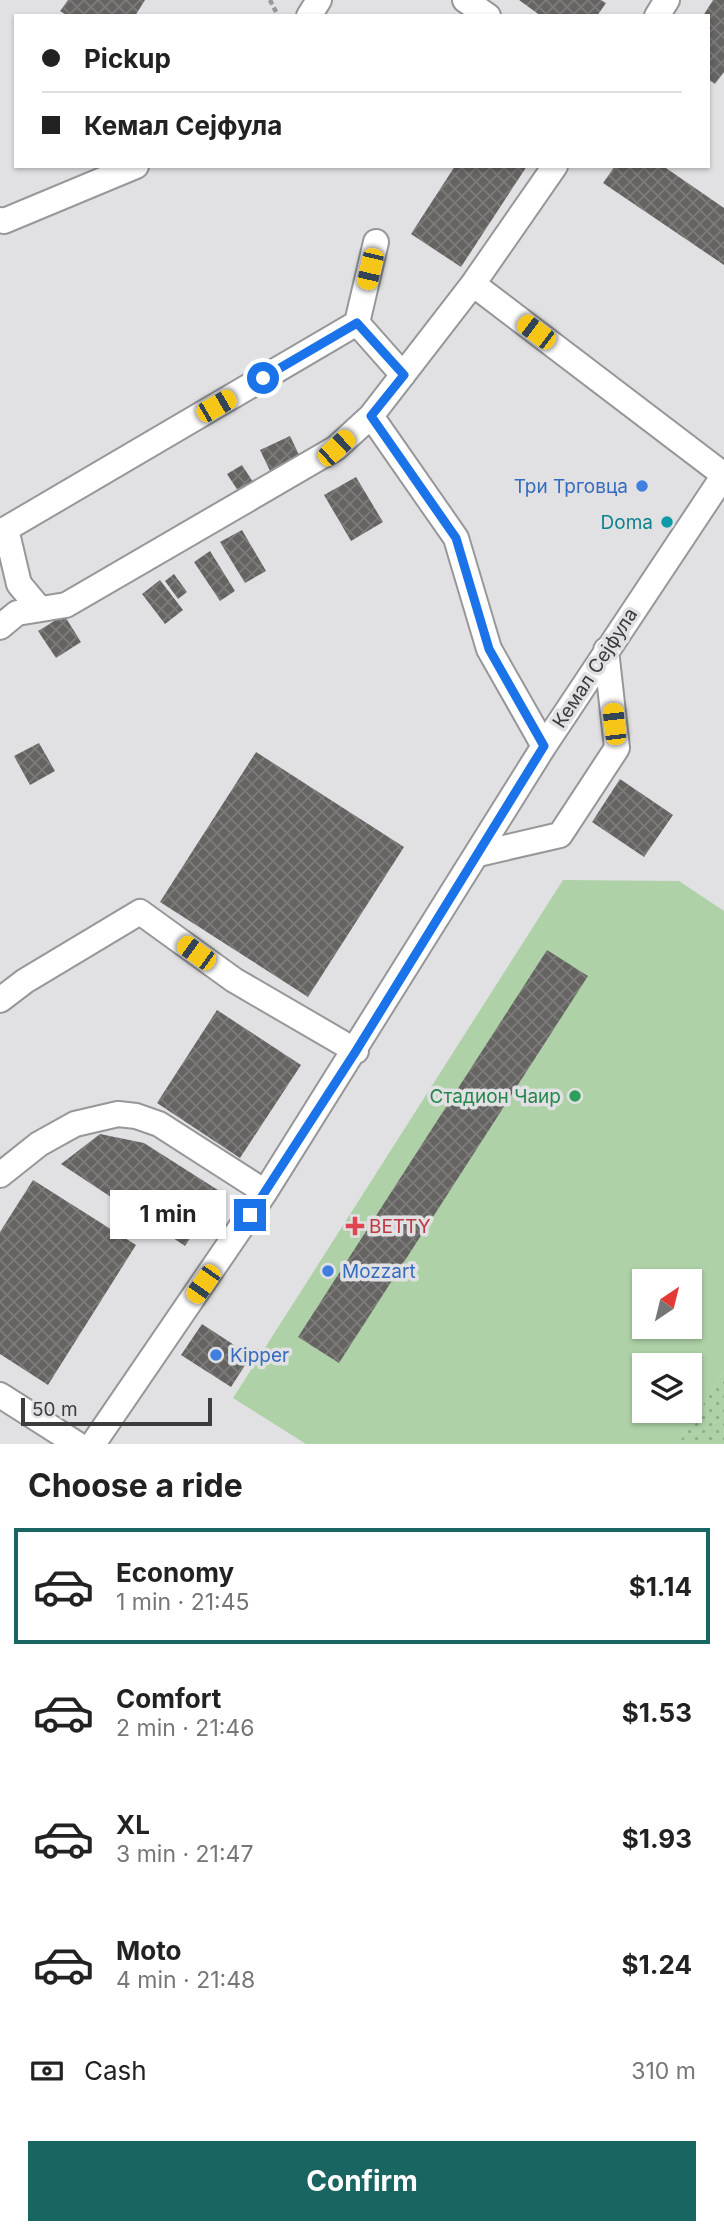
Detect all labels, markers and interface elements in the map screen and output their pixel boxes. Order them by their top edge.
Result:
text: Pickup [84,43,171,74]
text: Кемал Сејфула [84,110,282,141]
car [356,246,385,292]
car [513,311,560,353]
route start [247,362,279,394]
car [193,386,240,426]
car [314,426,359,470]
place label: Три Трговца [514,475,628,498]
marker: Три Трговца [634,478,650,494]
place label: Doma [601,511,653,534]
marker: Doma [659,514,675,530]
street label: Кемал Сејфула [548,604,642,732]
car [602,702,627,746]
car [173,932,220,974]
place label: Стадион Чаир [430,1085,561,1108]
marker: Стадион Чаир [567,1088,583,1104]
callout: 1 min [110,1190,226,1240]
route end [234,1199,266,1231]
text: 1 min [140,1200,196,1228]
place label: BETTY [369,1215,431,1238]
marker: BETTY [347,1218,363,1234]
place label: Mozzart [342,1260,416,1283]
car [183,1261,224,1307]
marker: Mozzart [320,1263,336,1279]
north arrow [632,1269,702,1339]
map controls [632,1269,702,1423]
place label: Kipper [230,1344,289,1367]
marker: Kipper [208,1347,224,1363]
button: layers [632,1353,702,1423]
scale bar [21,1395,212,1427]
text: 50 m [32,1398,78,1421]
text: Choose a ride [28,1466,243,1505]
icon: car [32,1555,95,1618]
text: Economy [116,1557,234,1588]
text: $1.14 [629,1571,692,1602]
text: 1 min · 21:45 [116,1588,250,1616]
icon: car [32,1681,95,1744]
text: Comfort [116,1683,221,1714]
text: $1.53 [622,1697,692,1728]
text: 2 min · 21:46 [116,1714,255,1742]
icon: car [32,1807,95,1870]
text: XL [116,1809,150,1840]
text: $1.93 [622,1823,692,1854]
text: 3 min · 21:47 [116,1840,253,1868]
icon: car [32,1933,95,1996]
text: Moto [116,1935,181,1966]
text: $1.24 [622,1949,692,1980]
text: 4 min · 21:48 [116,1966,255,1994]
icon: cash [28,2052,66,2090]
text: Cash [84,2055,147,2086]
text: 310 m [631,2057,696,2085]
button: Confirm [28,2141,696,2221]

